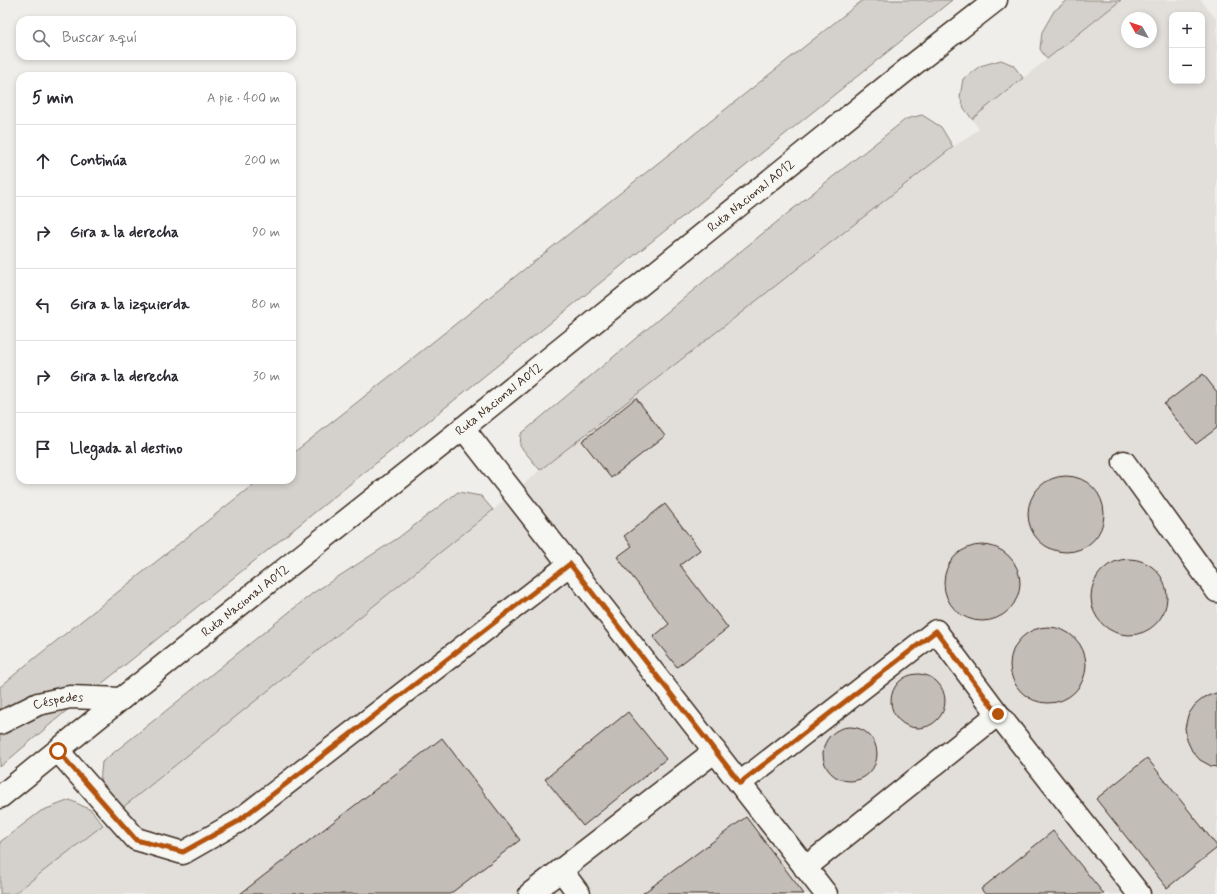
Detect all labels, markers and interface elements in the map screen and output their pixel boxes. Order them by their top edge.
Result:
north arrow [1121,12,1157,48]
map controls [1169,12,1205,84]
button: + [1169,12,1205,48]
search box [16,16,296,60]
icon: search [30,27,52,49]
text: Buscar aquí [62,28,137,48]
button: − [1169,48,1205,84]
text: 5 min [32,87,74,109]
text: A pie · 400 m [207,90,280,107]
icon: ahead [32,150,54,172]
text: Continúa [70,151,127,171]
text: 200 m [245,152,280,169]
street label: Ruta Nacional A012 [704,155,798,236]
icon: right [32,222,54,244]
text: Gira a la derecha [70,223,179,243]
text: 90 m [252,224,280,241]
icon: left [32,294,54,316]
text: Gira a la izquierda [70,295,189,315]
text: 80 m [251,296,280,313]
street label: Ruta Nacional A012 [452,359,546,439]
icon: right [32,366,54,388]
text: Gira a la derecha [70,367,179,387]
text: 30 m [253,368,280,385]
icon: arrive [32,438,54,460]
text: Llegada al destino [70,439,183,459]
street label: Ruta Nacional A012 [198,561,293,641]
street label: Céspedes [30,688,84,714]
route end [989,705,1007,723]
route start [49,742,67,760]

